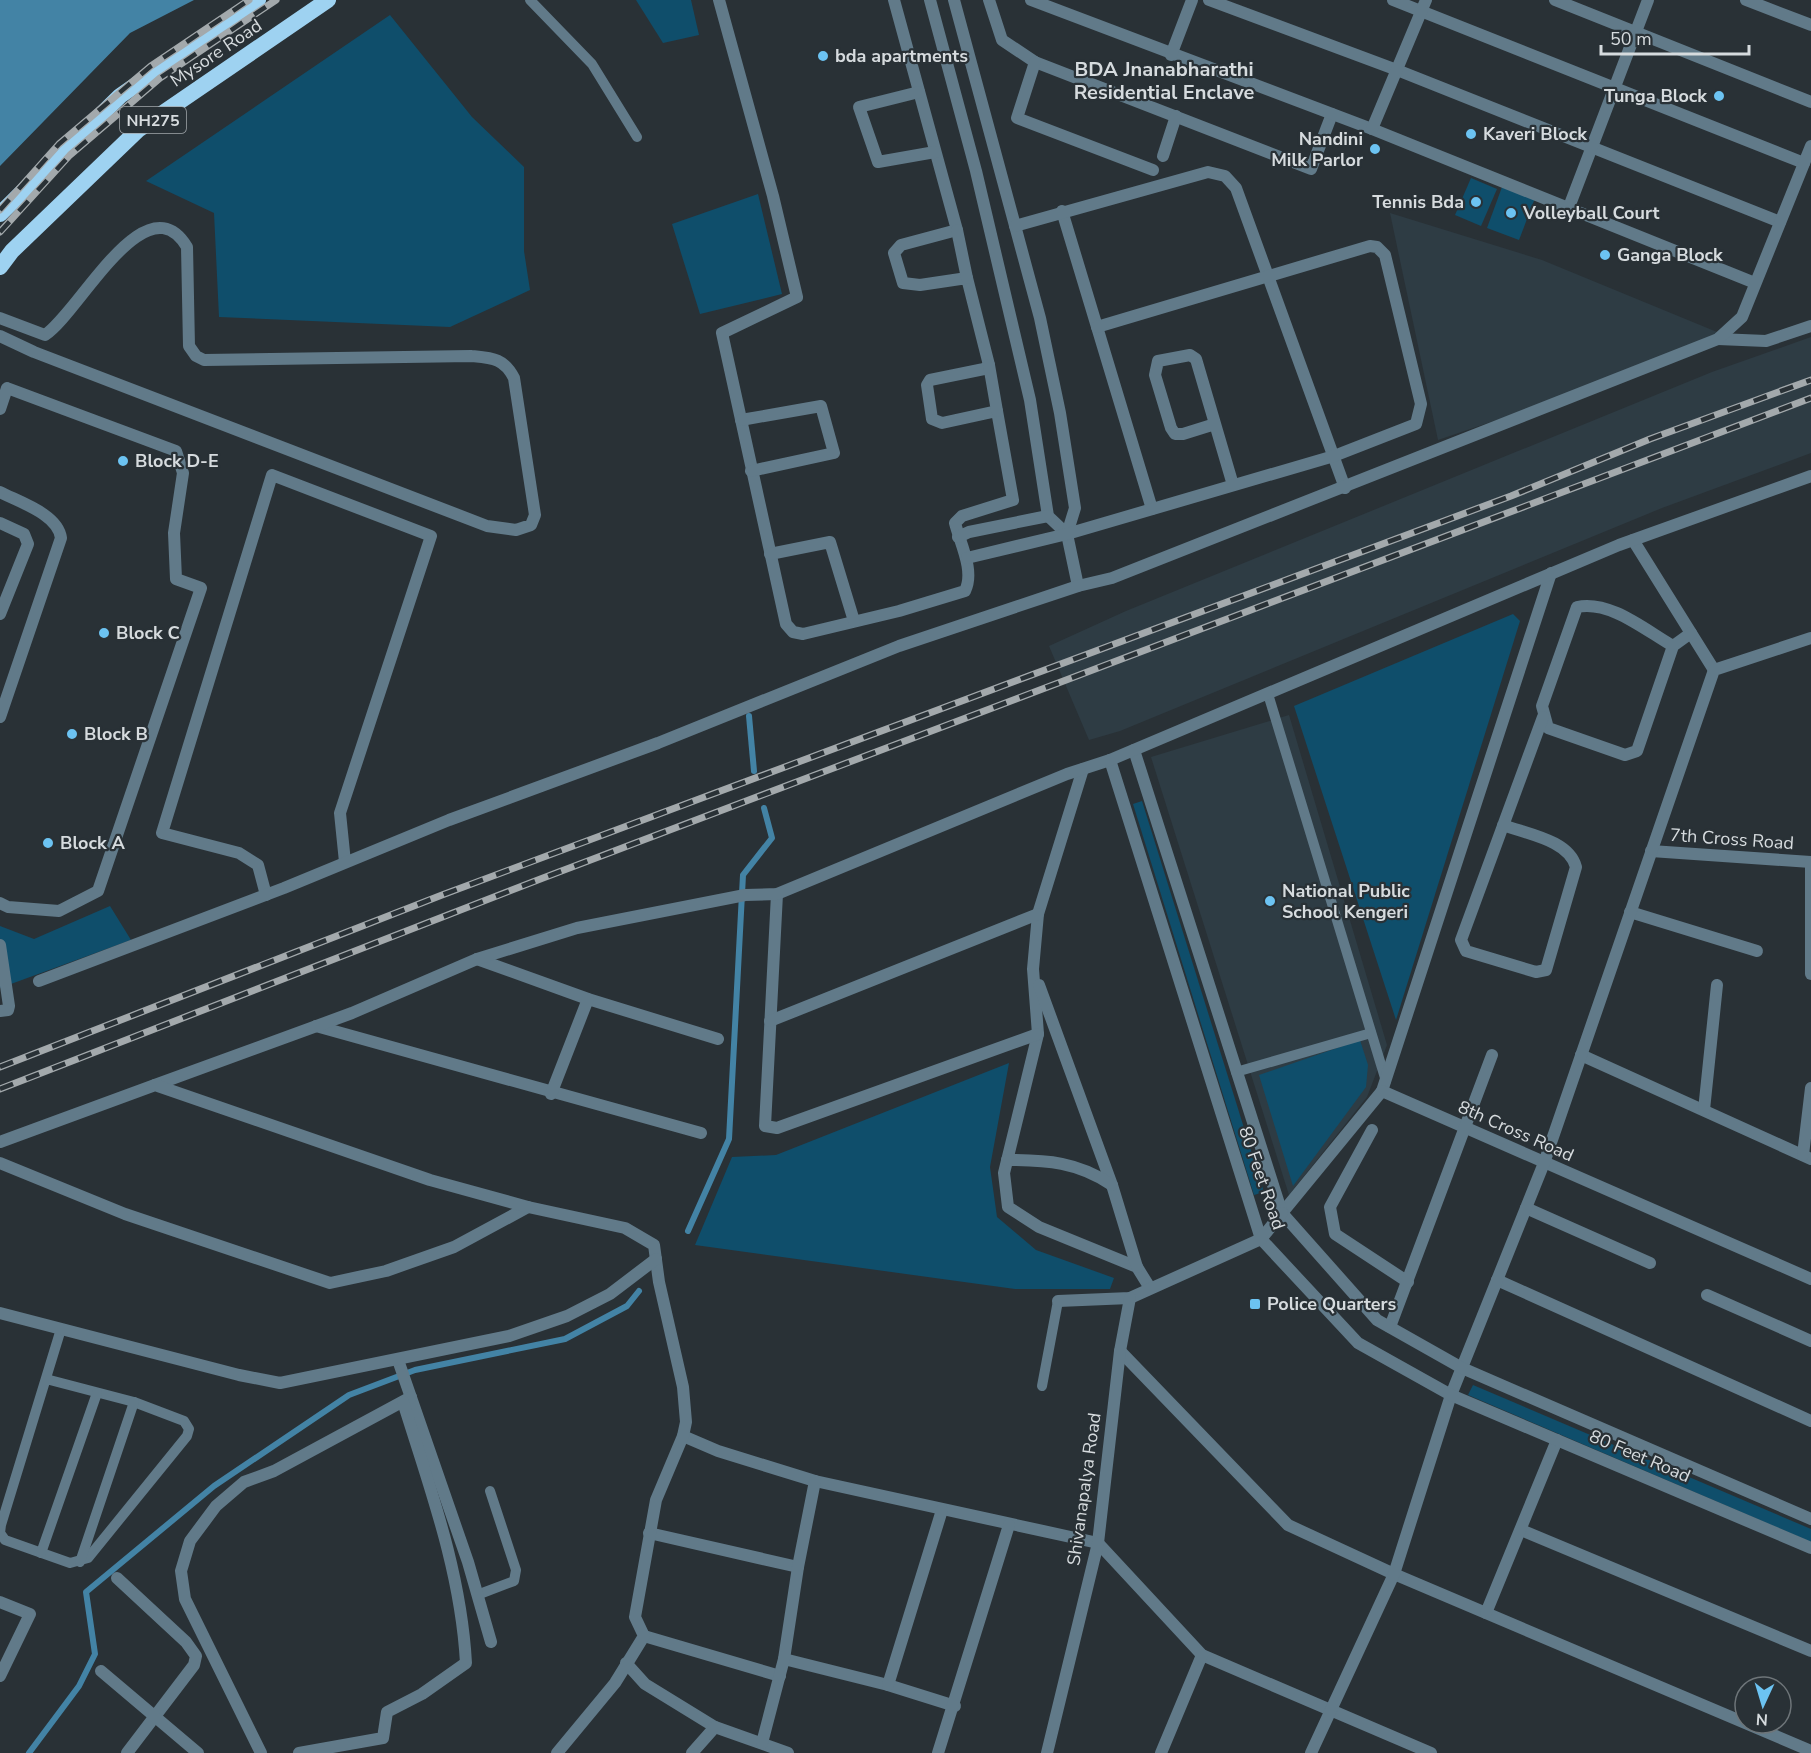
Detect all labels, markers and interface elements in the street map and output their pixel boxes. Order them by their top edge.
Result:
street label: Mysore Road [166,14,266,92]
scale bar [1601,18,1750,56]
text: 50 m [1610,27,1652,51]
place label: bda apartments [835,44,968,68]
marker: bda apartments [816,49,830,63]
district label: BDA Jnanabharathi Residential Enclave [1074,56,1254,106]
place label: Tunga Block [1604,84,1707,108]
marker: Tunga Block [1712,89,1726,103]
road number: NH275 [120,107,186,133]
place label: Kaveri Block [1483,122,1587,146]
place label: Nandini Milk Parlor [1271,127,1363,172]
marker: Kaveri Block [1464,127,1478,141]
marker: Nandini Milk Parlor [1368,142,1382,156]
place label: Tennis Bda [1372,190,1464,214]
marker: Tennis Bda [1469,195,1483,209]
place label: Volleyball Court [1522,201,1659,225]
marker: Volleyball Court [1504,206,1518,220]
place label: Ganga Block [1617,243,1723,267]
marker: Ganga Block [1598,248,1612,262]
place label: Block D-E [135,449,219,473]
marker: Block D-E [116,454,130,468]
place label: Block C [116,621,180,645]
marker: Block C [97,626,111,640]
place label: Block B [84,722,148,746]
marker: Block B [65,727,79,741]
street label: 7th Cross Road [1669,823,1795,855]
place label: Block A [60,831,125,855]
marker: Block A [41,836,55,850]
place label: National Public School Kengeri [1282,879,1410,924]
marker: National Public School Kengeri [1263,894,1277,908]
street label: 8th Cross Road [1454,1095,1578,1167]
street label: 80 Feet Road [1233,1123,1291,1233]
place label: Police Quarters [1267,1292,1396,1316]
marker: Police Quarters [1248,1297,1262,1311]
street label: Shivanapalya Road [1061,1411,1107,1567]
street label: 80 Feet Road [1586,1424,1694,1488]
north arrow [1733,1675,1793,1735]
text: N [1755,1708,1769,1730]

